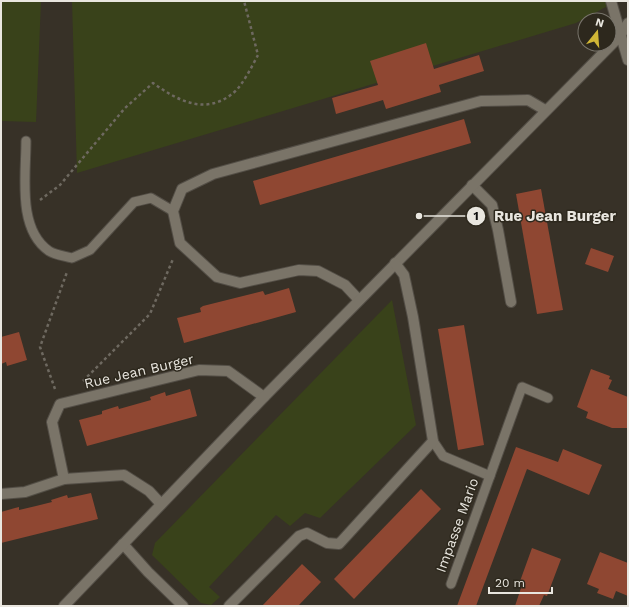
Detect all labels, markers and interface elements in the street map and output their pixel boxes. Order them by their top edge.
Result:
north arrow [577,12,617,52]
text: N [594,16,606,30]
callout: Rue Jean Burger [466,203,624,230]
text: Rue Jean Burger [494,207,616,225]
text: 1 [473,209,479,223]
street label: Rue Jean Burger [83,351,196,391]
street label: Impasse Mario [432,476,482,574]
scale bar [489,569,552,595]
text: 20 m [495,576,525,590]

